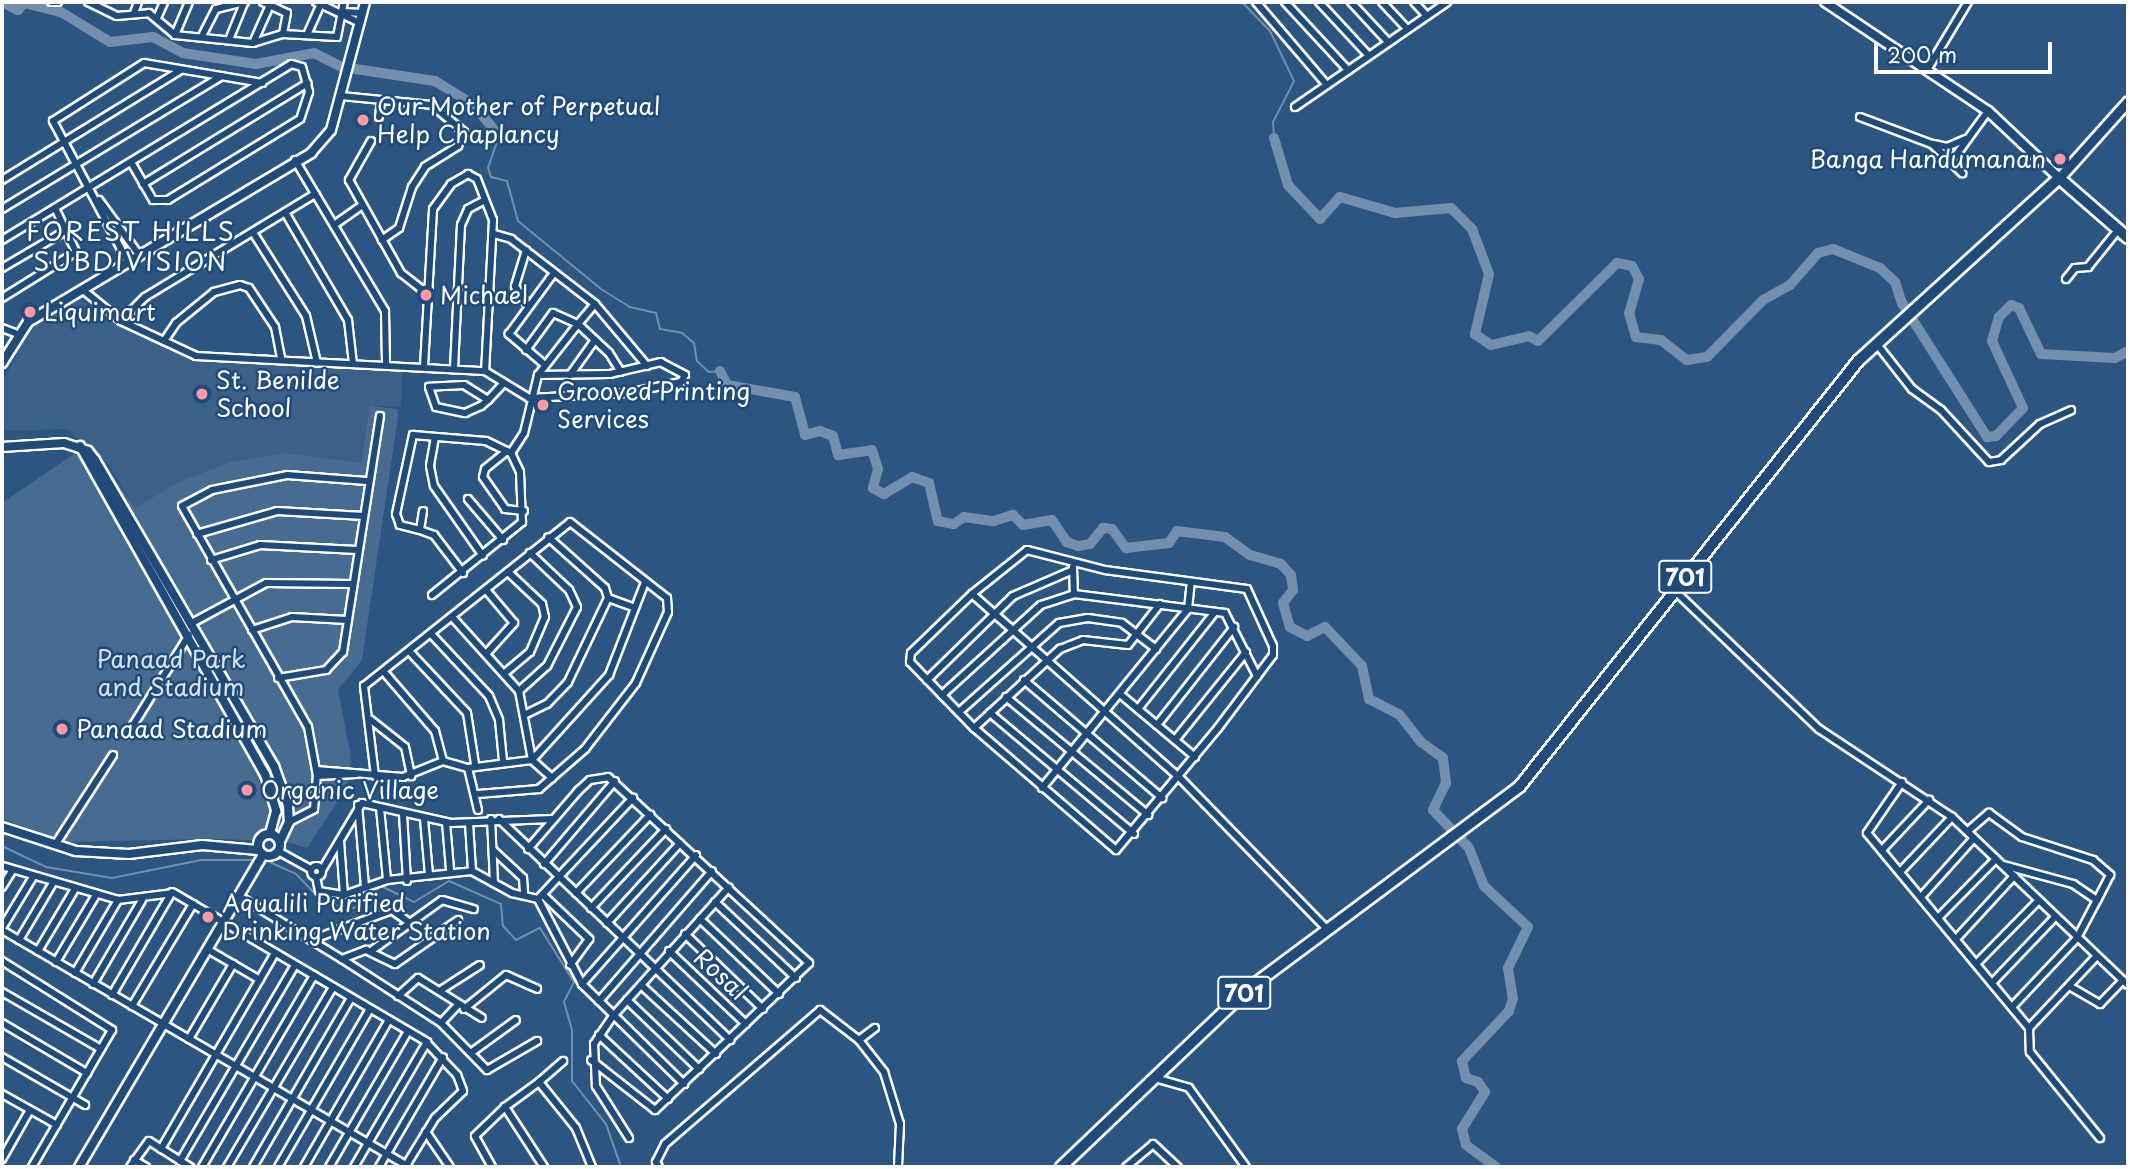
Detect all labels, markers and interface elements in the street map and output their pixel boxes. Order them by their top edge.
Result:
scale bar [1878,28,2056,72]
text: 200 m [1887,38,1957,70]
place label: Our Mother of Perpetual Help Chaplancy [377,92,659,148]
marker: Our Mother of Perpetual Help Chaplancy [355,112,371,128]
place label: Banga Handumanan [1807,145,2046,173]
marker: Banga Handumanan [2052,151,2068,167]
district label: FOREST HILLS SUBDIVISION [28,215,234,276]
place label: Michael [440,281,528,309]
marker: Michael [418,287,434,303]
place label: Liquimart [44,298,156,326]
marker: Liquimart [22,304,38,320]
place label: St. Benilde School [216,366,339,422]
place label: Grooved Printing Services [557,377,751,433]
marker: St. Benilde School [194,386,210,402]
marker: Grooved Printing Services [535,397,551,413]
road number: 701 [1657,558,1713,596]
park label: Panaad Park and Stadium [96,645,246,701]
place label: Panaad Stadium [76,715,267,743]
marker: Panaad Stadium [54,721,70,737]
place label: Organic Village [261,776,438,804]
marker: Organic Village [239,782,255,798]
place label: Aqualili Purified Drinking Water Station [222,889,493,945]
marker: Aqualili Purified Drinking Water Station [200,909,216,925]
street label: Rosal [688,942,754,1006]
road number: 701 [1216,974,1272,1012]

